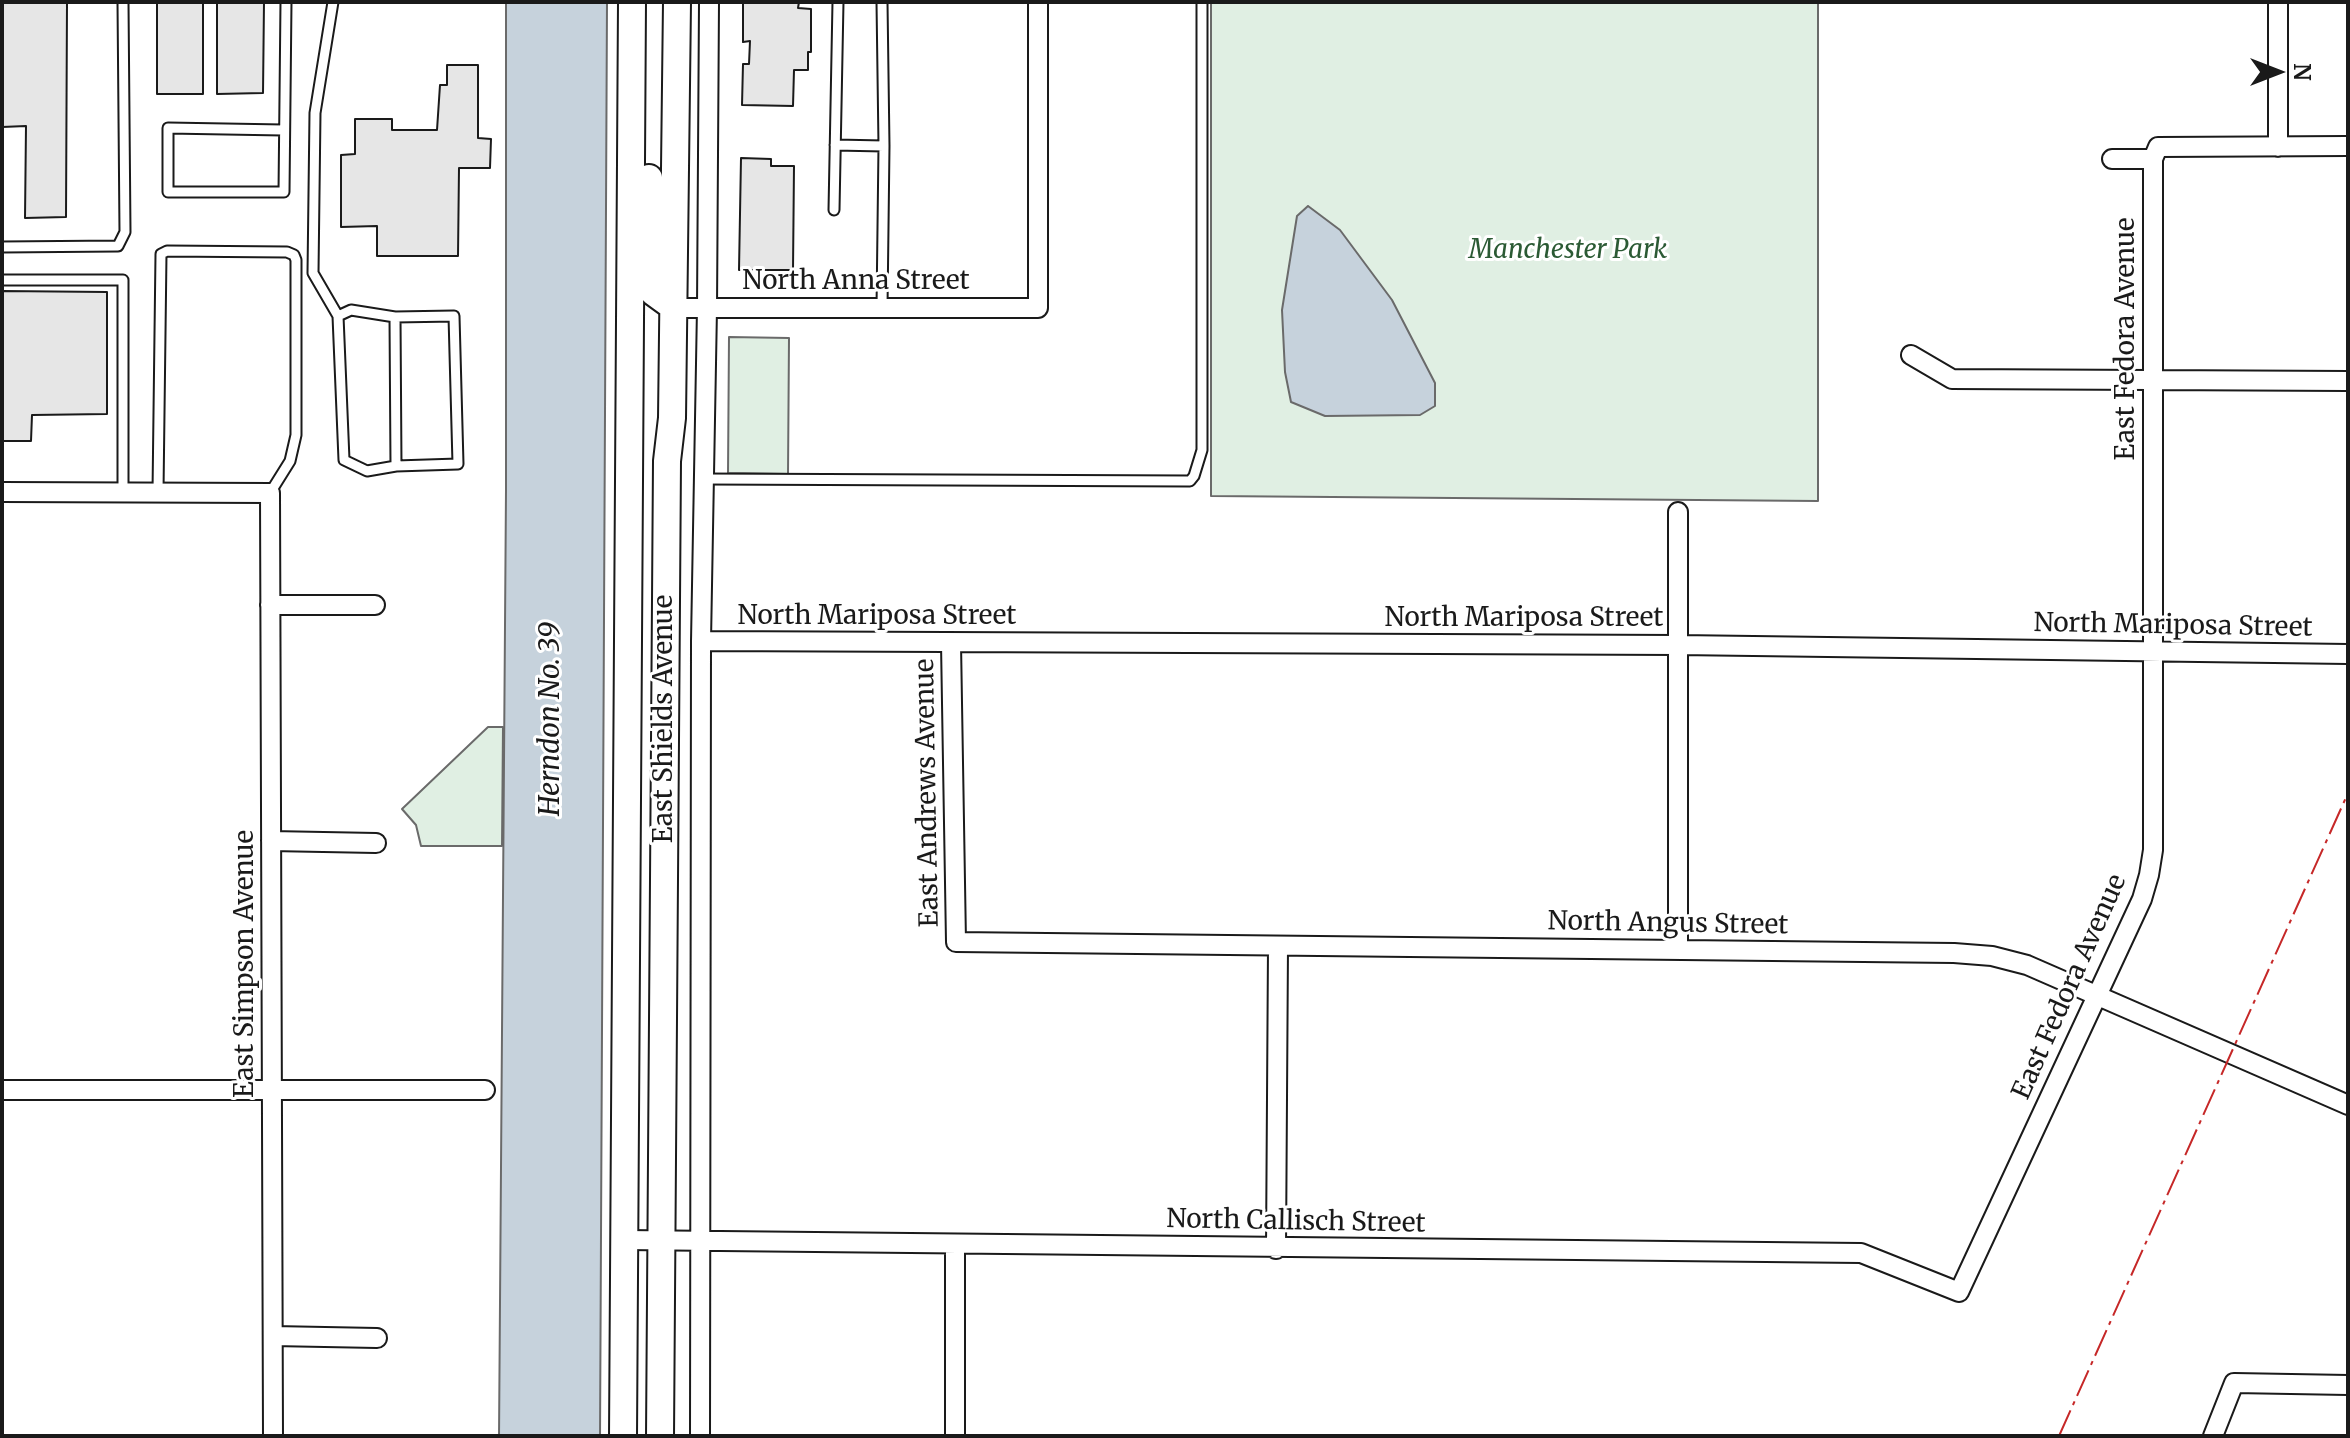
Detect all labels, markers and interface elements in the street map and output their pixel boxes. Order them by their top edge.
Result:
north arrow [2238,32,2318,112]
text: N [2288,63,2316,81]
street label: East Fedora Avenue [2111,218,2143,460]
park label: Manchester Park [1469,235,1667,267]
street label: North Anna Street [742,266,970,298]
street label: East Shields Avenue [649,595,681,843]
street label: North Mariposa Street [738,601,1016,633]
street label: North Mariposa Street [1385,603,1663,635]
street label: North Mariposa Street [2033,608,2313,644]
water label: Herndon No. 39 [534,622,568,816]
street label: East Andrews Avenue [910,658,946,928]
street label: East Simpson Avenue [230,830,262,1098]
street label: East Fedora Avenue [2006,870,2134,1104]
street label: North Angus Street [1547,906,1789,942]
street label: North Callisch Street [1166,1204,1426,1240]

